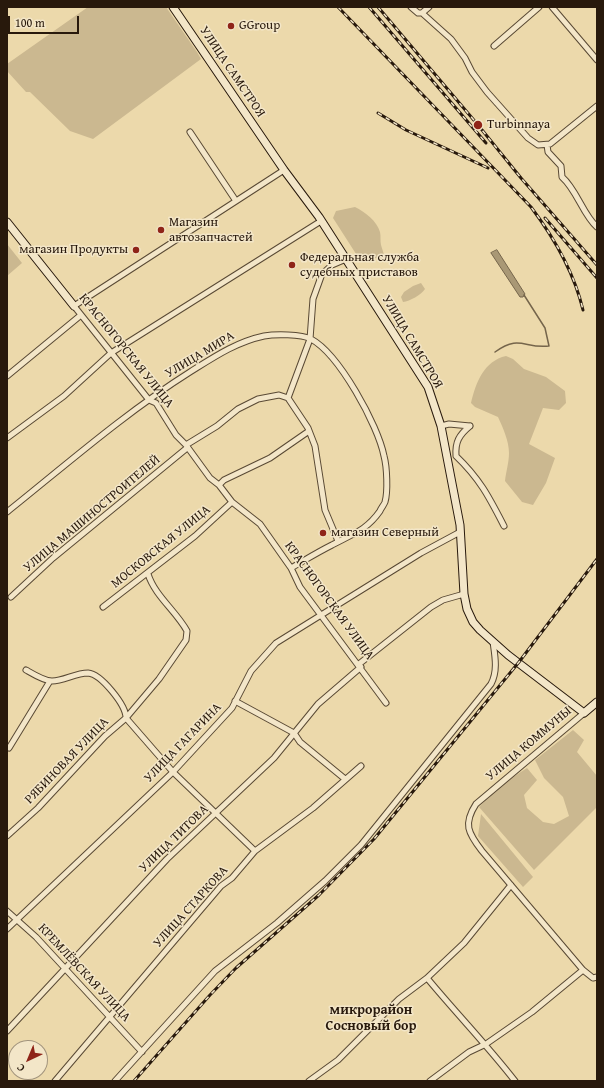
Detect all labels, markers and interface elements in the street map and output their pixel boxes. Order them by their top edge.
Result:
scale bar [10,8,81,34]
text: 100 m [15,14,45,31]
place label: GGroup [239,18,280,34]
marker: GGroup [226,21,236,31]
street label: УЛИЦА САМСТРОЯ [196,24,268,120]
place label: Turbinnaya [487,117,550,133]
marker: Turbinnaya [472,119,484,131]
place label: Магазин автозапчастей [169,215,253,246]
marker: Магазин автозапчастей [156,225,166,235]
place label: магазин Продукты [19,242,128,258]
marker: магазин Продукты [131,245,141,255]
place label: Федеральная служба судебных приставов [300,250,419,281]
marker: Федеральная служба судебных приставов [287,260,297,270]
street label: КРАСНОГОРСКАЯ УЛИЦА [75,291,177,411]
street label: УЛИЦА САМСТРОЯ [378,293,446,391]
street label: УЛИЦА МИРА [163,328,237,382]
street label: УЛИЦА МАШИНОСТРОИТЕЛЕЙ [20,452,164,576]
street label: МОСКОВСКАЯ УЛИЦА [108,502,214,592]
place label: магазин Северный [331,525,439,541]
marker: магазин Северный [318,528,328,538]
street label: КРАСНОГОРСКАЯ УЛИЦА [281,539,377,663]
street label: УЛИЦА ГАГАРИНА [141,700,225,786]
street label: УЛИЦА КОММУНЫ [483,704,575,784]
street label: РЯБИНОВАЯ УЛИЦА [22,715,112,807]
street label: УЛИЦА ТИТОВА [136,802,212,876]
street label: УЛИЦА СТАРКОВА [150,863,232,951]
street label: КРЕМЛЁВСКАЯ УЛИЦА [34,921,134,1025]
district label: микрорайон Сосновый бор [326,1002,416,1034]
north arrow [8,1040,48,1080]
text: С [13,1060,28,1076]

